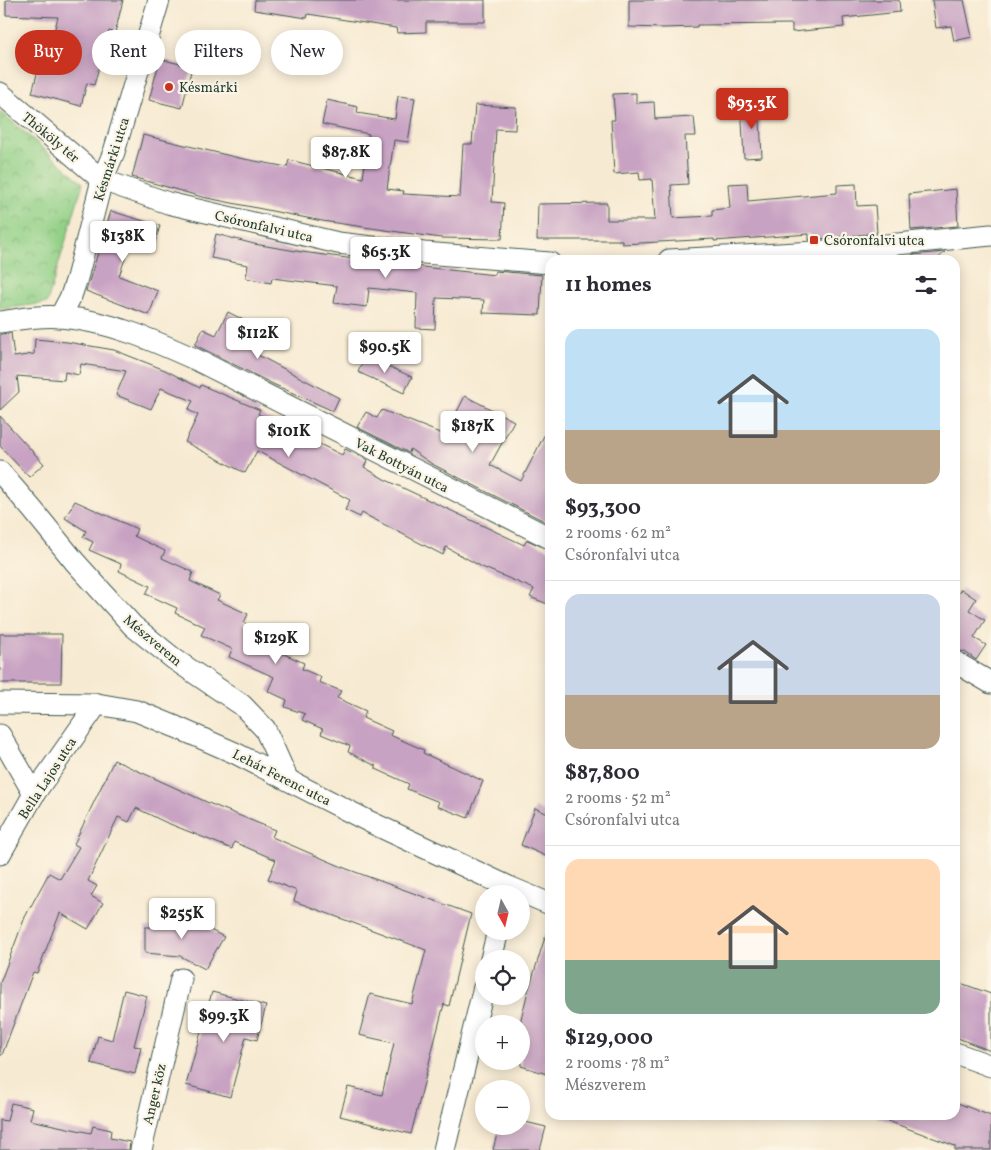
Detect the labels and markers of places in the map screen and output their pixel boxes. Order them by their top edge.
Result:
place label: Késmárki [179,79,238,98]
marker: Késmárki [163,81,175,93]
pin: $93.3K [711,88,793,130]
pin: $87.8K [305,136,387,179]
pin: $138K [88,220,158,263]
place label: Csóronfalvi utca [824,232,925,251]
marker: Csóronfalvi utca [808,234,820,246]
pin: $65.3K [345,236,427,279]
pin: $112K [223,318,293,360]
pin: $90.5K [344,332,426,374]
pin: $187K [438,410,508,453]
pin: $101K [254,416,324,458]
pin: $129K [241,622,311,665]
pin: $255K [147,898,217,940]
pin: $99.3K [183,1000,265,1043]

